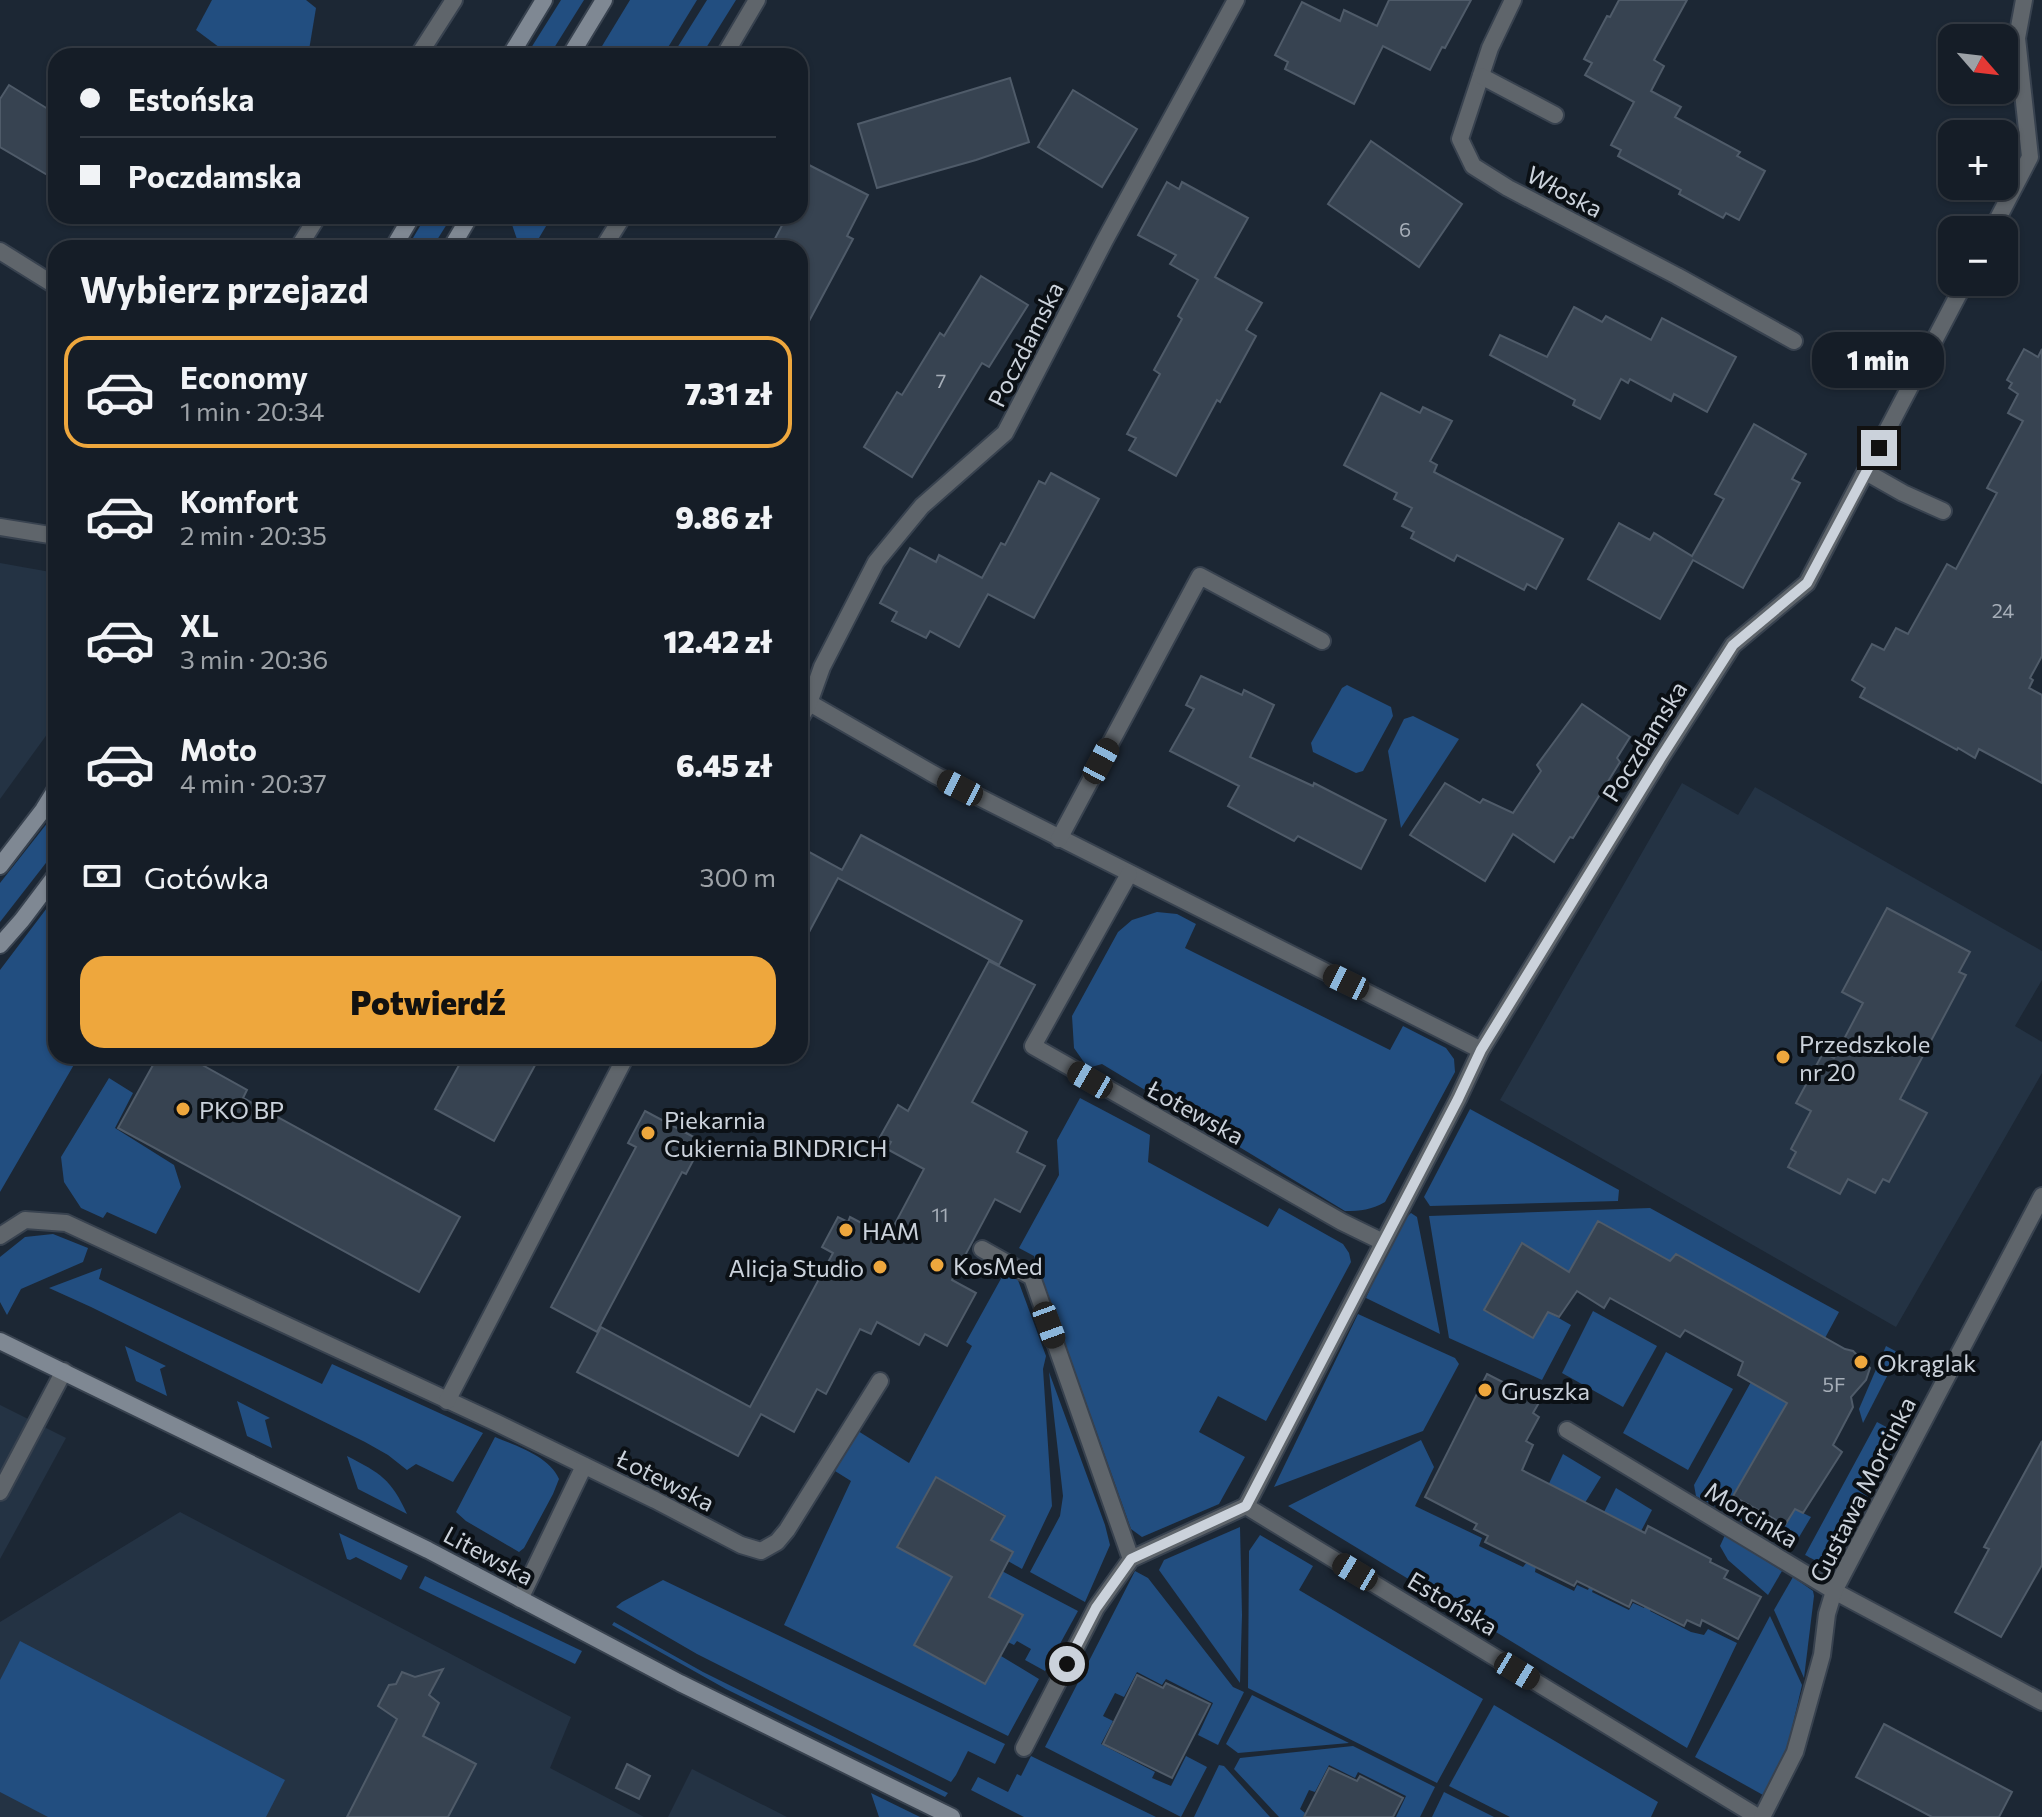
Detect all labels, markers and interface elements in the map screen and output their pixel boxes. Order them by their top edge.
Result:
north arrow [1938,24,2018,104]
map controls [1938,24,2018,296]
text: Estońska [128,80,254,117]
button: + [1938,120,2018,200]
text: Poczdamska [128,157,302,194]
street label: Włoska [1522,159,1608,223]
button: − [1938,216,2018,296]
house number: 6 [1399,217,1411,241]
text: Wybierz przejazd [80,266,369,310]
street label: Poczdamska [981,277,1069,411]
callout: 1 min [1813,332,1945,388]
text: 1 min [1847,344,1909,375]
icon: car [84,356,156,428]
text: Economy [180,358,308,395]
house number: 7 [936,368,946,392]
text: 7.31 zł [685,374,772,411]
text: 1 min · 20:34 [180,395,324,426]
route end [1861,430,1897,466]
icon: car [84,480,156,552]
text: Komfort [180,482,299,519]
text: 9.86 zł [675,498,772,535]
text: 2 min · 20:35 [180,519,327,550]
house number: 24 [1992,598,2014,622]
icon: car [84,604,156,676]
text: XL [180,606,219,643]
text: 12.42 zł [664,622,772,659]
text: 3 min · 20:36 [180,643,328,674]
street label: Poczdamska [1596,675,1692,807]
icon: car [84,728,156,800]
text: Moto [180,730,257,767]
car [1079,734,1123,788]
text: 6.45 zł [676,746,772,783]
car [933,766,987,810]
text: 4 min · 20:37 [180,767,327,798]
icon: cash [80,854,124,898]
text: Gotówka [144,858,269,895]
text: 300 m [700,861,776,892]
button: Potwierdź [80,956,776,1048]
car [1319,961,1373,1003]
place label: Przedszkole nr 20 [1799,1029,1930,1086]
marker: Przedszkole nr 20 [1774,1048,1792,1066]
car [1063,1058,1117,1102]
street label: Łotewska [1142,1073,1249,1150]
place label: PKO BP [199,1095,284,1124]
marker: PKO BP [174,1100,192,1118]
place label: Piekarnia Cukiernia BINDRICH [664,1105,888,1162]
marker: Piekarnia Cukiernia BINDRICH [639,1124,657,1142]
house number: 11 [931,1202,949,1226]
place label: HAM [862,1216,920,1245]
marker: HAM [837,1221,855,1239]
place label: KosMed [953,1251,1043,1280]
place label: Alicja Studio [729,1253,864,1282]
marker: KosMed [928,1256,946,1274]
marker: Alicja Studio [871,1258,889,1276]
car [1030,1298,1068,1352]
place label: Okrąglak [1877,1348,1976,1377]
marker: Okrąglak [1852,1353,1870,1371]
house number: 5F [1823,1372,1845,1396]
place label: Gruszka [1501,1376,1590,1405]
marker: Gruszka [1476,1381,1494,1399]
street label: Gustawa Morcinka [1803,1392,1921,1586]
street label: Łotewska [611,1443,720,1517]
street label: Morcinka [1700,1475,1804,1553]
street label: Litewska [439,1519,539,1591]
car [1328,1549,1382,1595]
street label: Estońska [1403,1565,1503,1641]
route start [1049,1646,1085,1682]
car [1490,1648,1544,1694]

